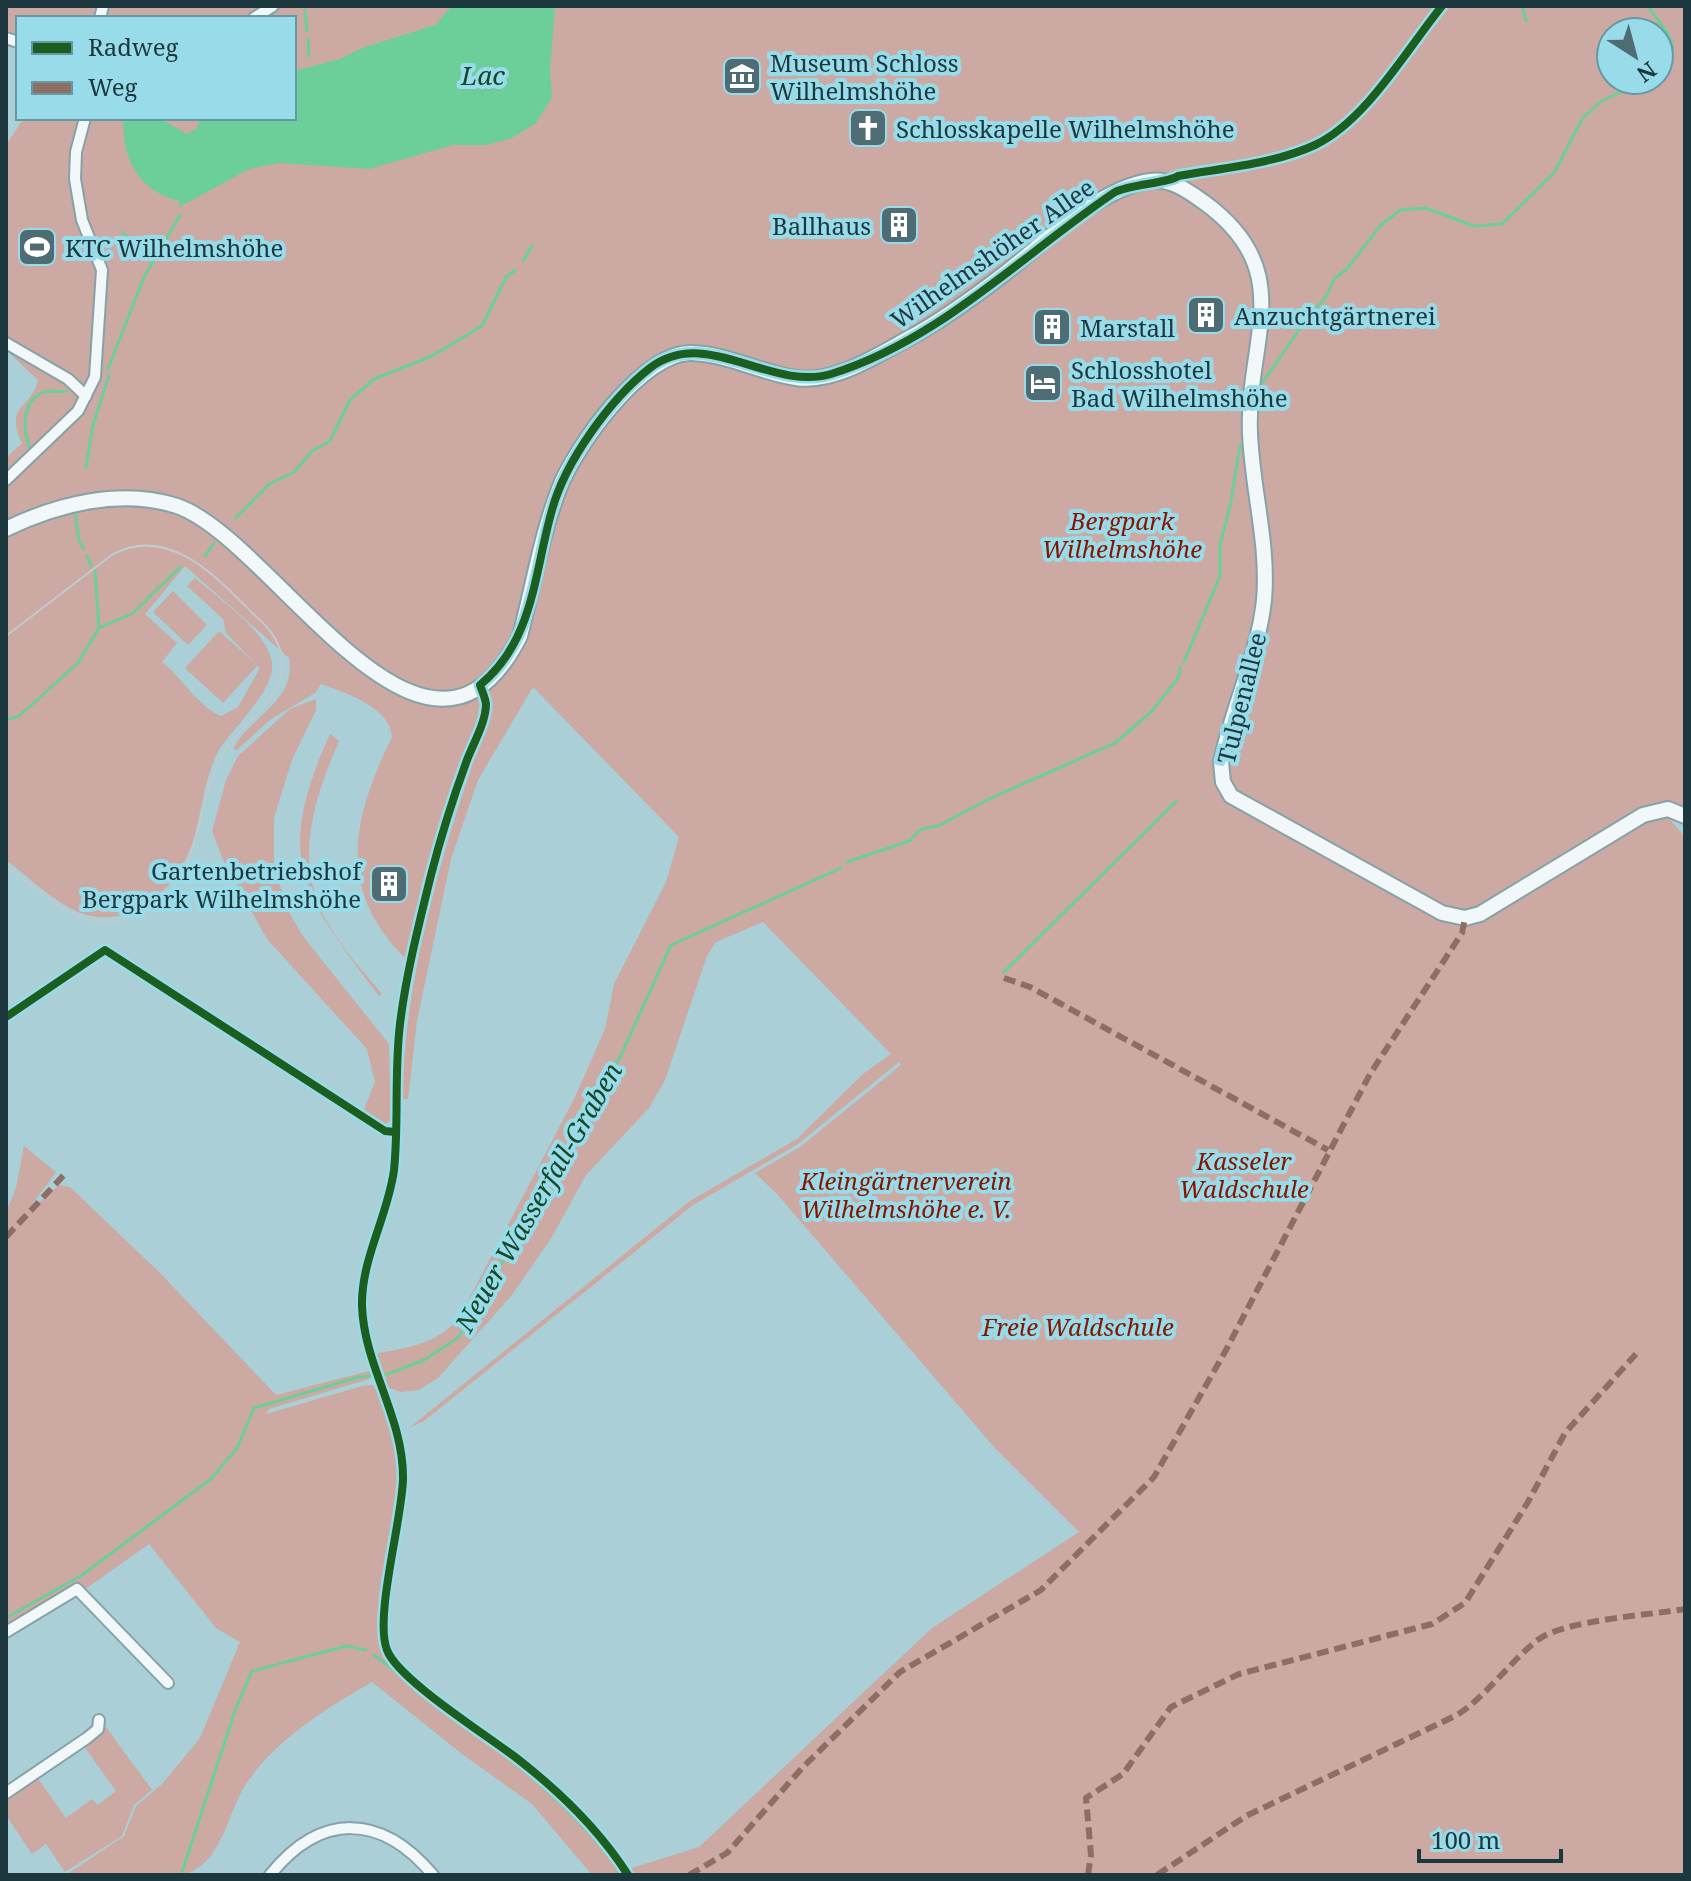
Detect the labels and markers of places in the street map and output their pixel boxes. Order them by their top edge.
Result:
place label: Museum Schloss Wilhelmshöhe [770,46,959,107]
museum icon: Museum Schloss Wilhelmshöhe [721,55,763,97]
church icon: Schlosskapelle Wilhelmshöhe [847,107,889,149]
place label: Schlosskapelle Wilhelmshöhe [896,112,1235,145]
building icon: Ballhaus [878,204,920,246]
place label: Ballhaus [772,209,871,242]
sports icon: KTC Wilhelmshöhe [16,226,58,268]
place label: KTC Wilhelmshöhe [65,231,283,264]
building icon: Anzuchtgärtnerei [1185,294,1227,336]
place label: Anzuchtgärtnerei [1234,299,1436,332]
building icon: Marstall [1031,306,1073,348]
place label: Marstall [1080,311,1176,344]
place label: Schlosshotel Bad Wilhelmshöhe [1071,353,1288,414]
hotel icon: Schlosshotel Bad Wilhelmshöhe [1022,362,1064,404]
place label: Gartenbetriebshof Bergpark Wilhelmshöhe [82,854,363,915]
building icon: Gartenbetriebshof Bergpark Wilhelmshöhe [368,863,410,905]

